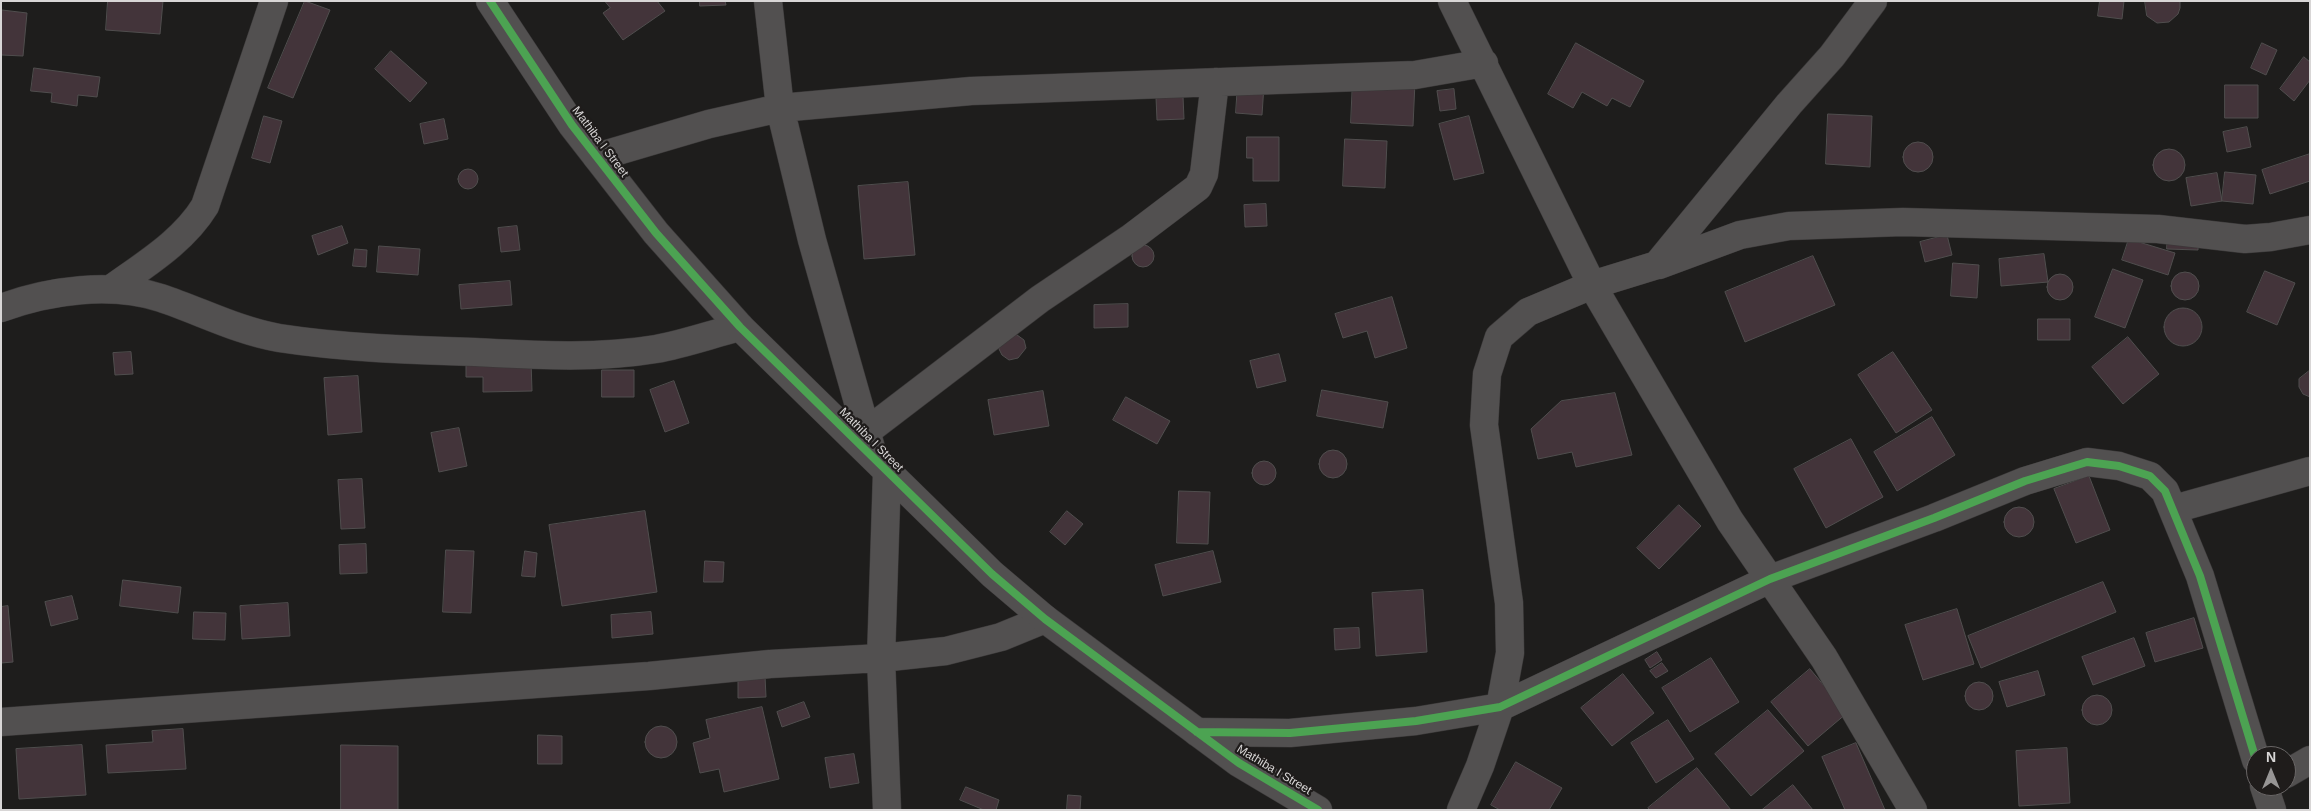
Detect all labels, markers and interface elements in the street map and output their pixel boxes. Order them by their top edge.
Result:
street label: Mathiba I Street [569,104,631,180]
street label: Mathiba I Street [836,405,906,475]
street label: Mathiba I Street [1234,742,1314,798]
north arrow [2246,746,2296,796]
text: N [2266,749,2276,765]

